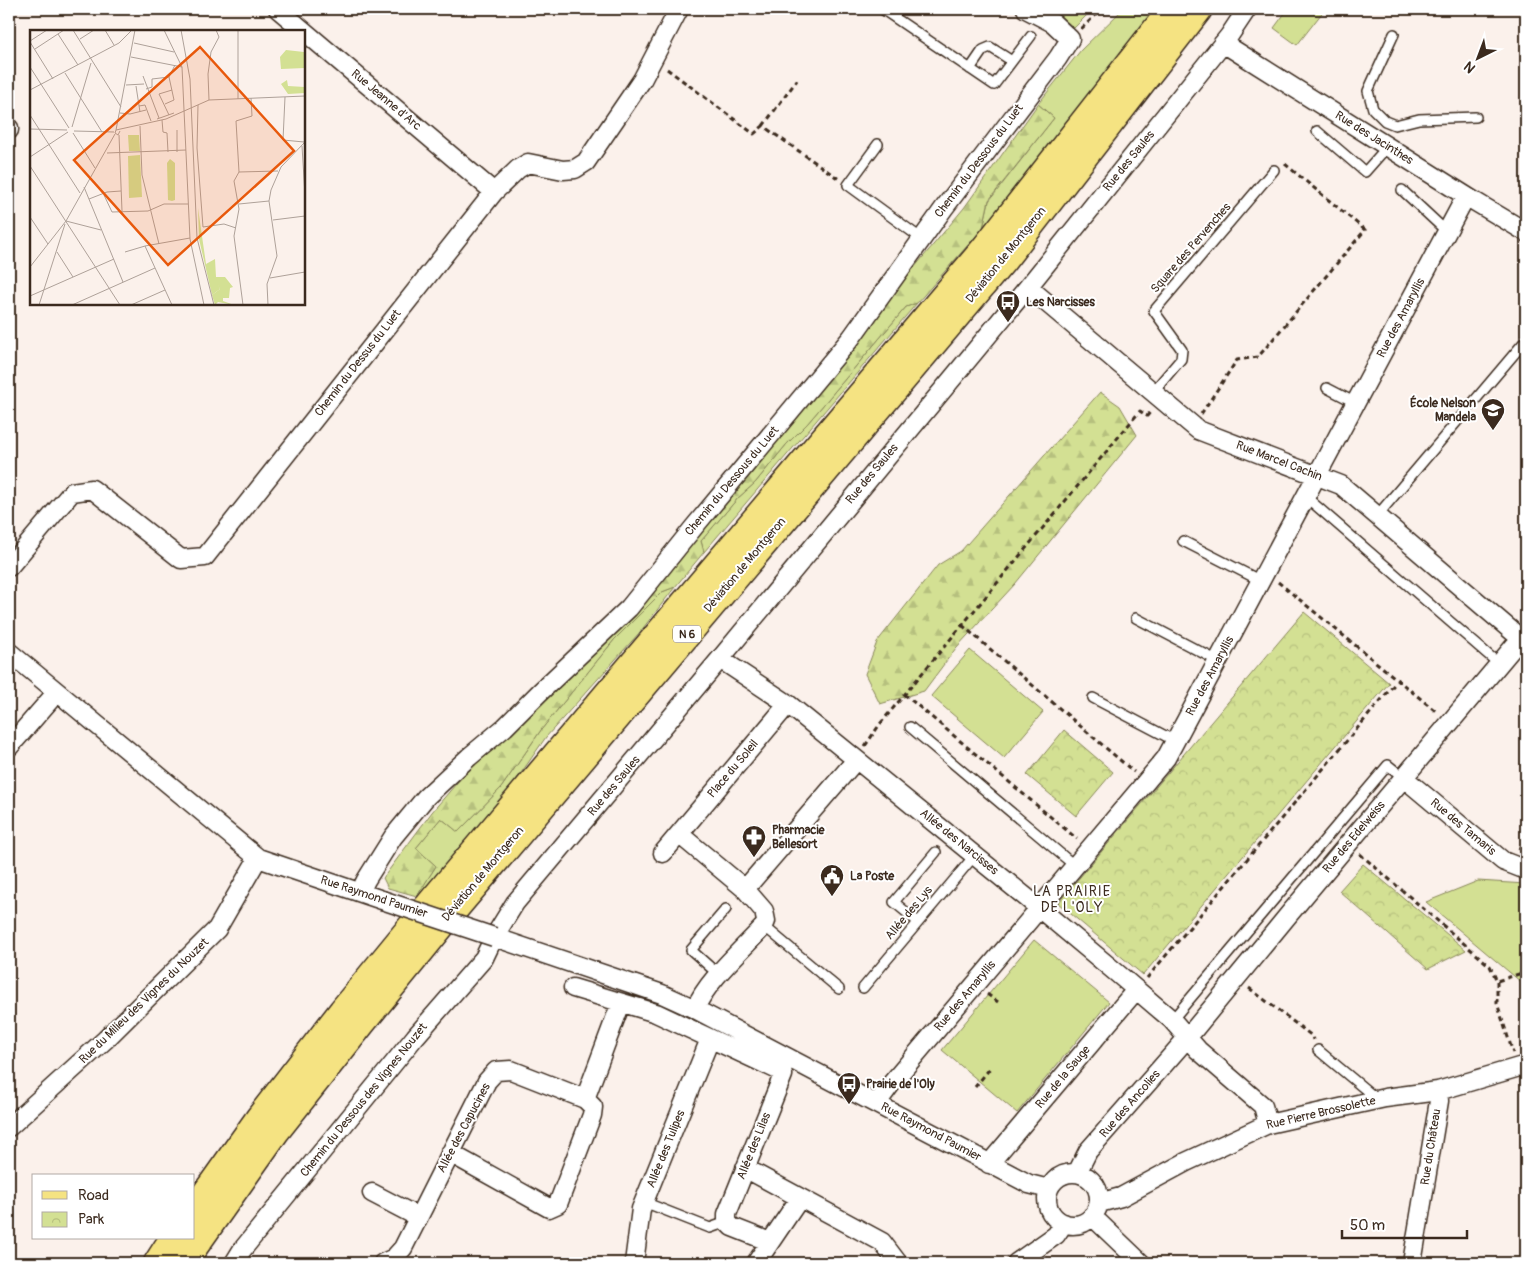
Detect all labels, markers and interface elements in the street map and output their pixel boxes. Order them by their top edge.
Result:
inset map [30,30,305,305]
north arrow [1452,32,1502,82]
text: N [1460,58,1479,77]
street label: Rue Jeanne d'Arc [348,66,424,134]
street label: Chemin du Dessous du Luet [931,101,1027,221]
street label: Rue des Jacinthes [1332,108,1416,168]
street label: Rue des Saules [1100,127,1158,194]
street label: Square des Pervenches [1148,199,1235,296]
street label: Déviation de Montgeron [963,204,1050,306]
street label: Rue des Amaryllis [1374,275,1429,360]
bus stop icon: Les Narcisses [995,289,1021,323]
place label: Les Narcisses [1026,295,1096,310]
street label: Chemin du Dessus du Luet [312,306,404,419]
place label: École Nelson Mandela [1410,395,1476,425]
school or university icon: École Nelson Mandela [1480,397,1506,431]
street label: Chemin du Dessous du Luet [682,423,782,539]
street label: Rue Marcel Cachin [1234,438,1324,484]
street label: Rue des Saules [843,440,902,507]
street label: Déviation de Montgeron [701,514,789,616]
road number: N 6 [673,626,701,642]
street label: Rue des Amaryllis [1183,633,1238,718]
street label: Place du Soleil [704,737,762,801]
street label: Rue des Saules [585,752,644,819]
street label: Rue des Tamaris [1427,795,1499,859]
street label: Rue des Edelweiss [1320,797,1389,876]
street label: Allée des Narcisses [917,806,1002,879]
street label: Déviation de Montgeron [439,823,527,925]
place label: Pharmacie Bellesort [772,823,826,852]
pharmacy icon: Pharmacie Bellesort [741,824,767,858]
public building icon: La Poste [819,863,845,897]
place label: La Poste [850,869,895,884]
street label: Rue Raymond Paumier [319,873,430,922]
street label: Allée des Lys [882,883,936,943]
district label: LA PRAIRIE DE L'OLY [1033,883,1111,916]
street label: Rue du Milieu des Vignes du Nouzet [76,935,212,1067]
street label: Rue des Amaryllis [931,957,999,1034]
street label: Chemin du Dessous des Vignes Nouzet [297,1020,431,1180]
street label: Rue de la Sauge [1032,1042,1094,1111]
street label: Rue des Ancolies [1097,1067,1164,1141]
bus stop icon: Prairie de l'Oly [836,1071,862,1105]
place label: Prairie de l'Oly [866,1077,936,1092]
street label: Allée des Capucines [434,1080,494,1175]
street label: Rue Pierre Brossolette [1265,1093,1377,1133]
street label: Rue Raymond Paumier [878,1099,984,1165]
street label: Allée des Tulipes [644,1107,689,1190]
street label: Rue du Château [1418,1108,1444,1186]
street label: Allée des Lilas [734,1110,774,1182]
legend [32,1174,195,1240]
text: Road [78,1186,109,1205]
scale bar [1342,1207,1468,1239]
text: Park [78,1210,105,1229]
text: 50 m [1350,1216,1385,1235]

